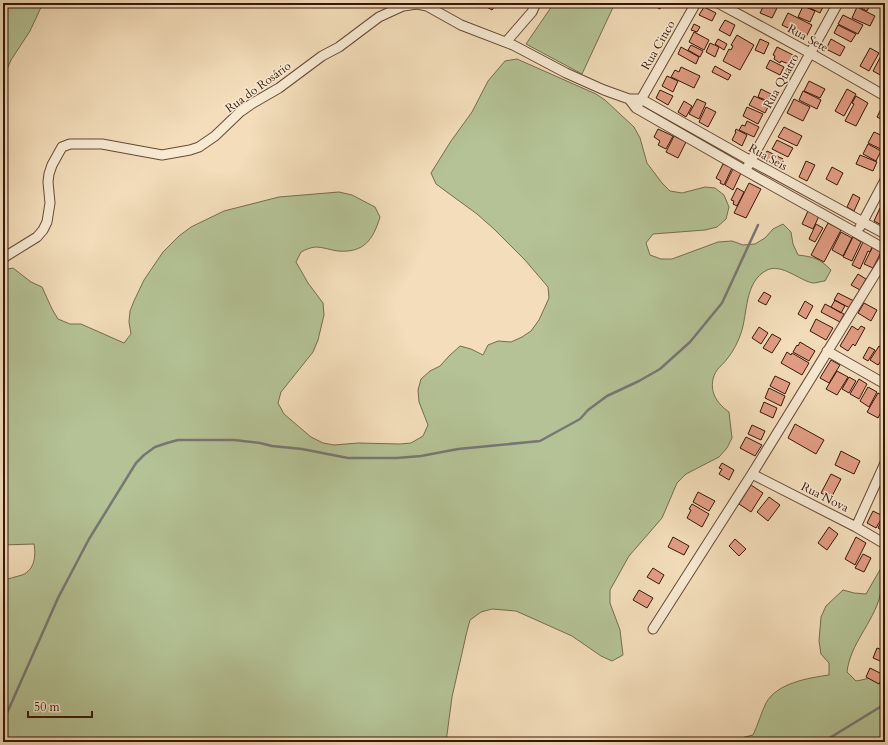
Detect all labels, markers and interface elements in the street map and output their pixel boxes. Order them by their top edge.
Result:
street label: Rua Cinco [637,17,679,73]
street label: Rua Sete [785,20,831,56]
street label: Rua Quatro [759,50,803,111]
street label: Rua do Rosário [222,57,295,116]
street label: Rua Seis [746,140,790,174]
street label: Rua Nova [799,478,852,516]
scale bar [28,693,92,719]
text: 50 m [34,699,61,715]

